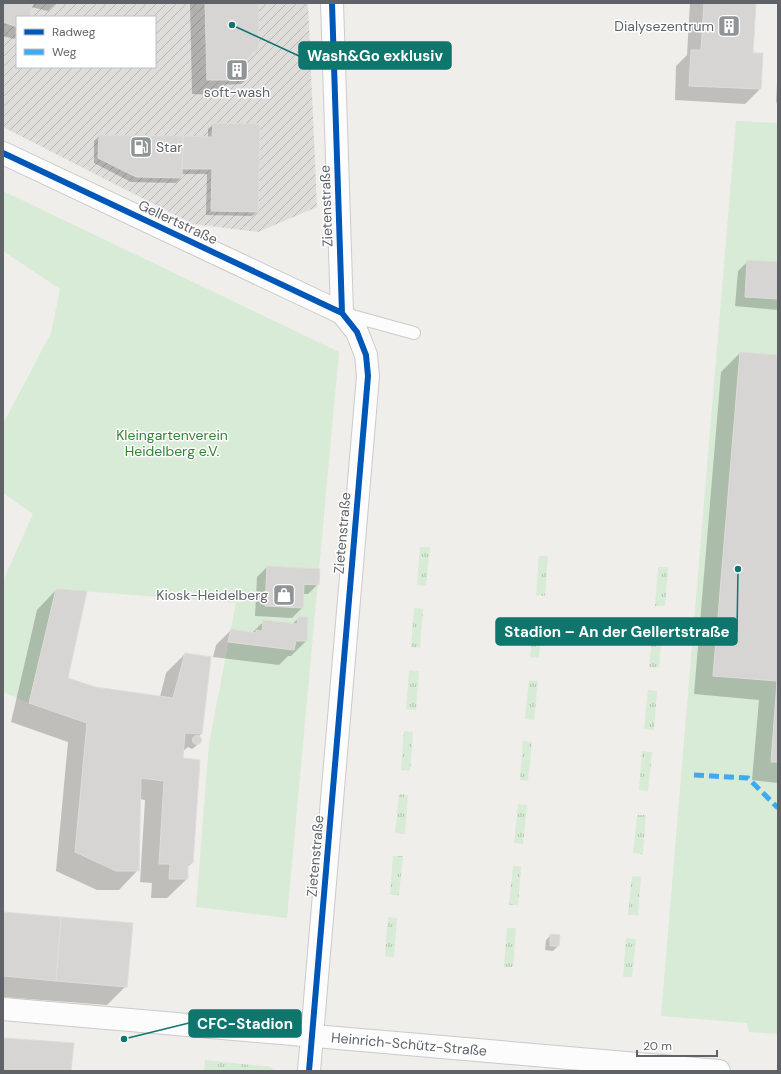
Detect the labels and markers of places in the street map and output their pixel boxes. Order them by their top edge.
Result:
building icon: Dialysezentrum [716,13,742,39]
place label: Dialysezentrum [614,17,714,35]
callout: Wash&Go exklusiv [299,42,451,69]
building icon: soft-wash [224,57,250,83]
place label: soft-wash [204,83,270,101]
fuel station icon: Star [128,134,154,160]
place label: Star [156,138,182,156]
shop icon: Kiosk-Heidelberg [271,582,297,608]
place label: Kiosk-Heidelberg [156,586,268,604]
callout: Stadion – An der Gellertstraße [496,618,737,645]
callout: CFC-Stadion [189,1010,301,1037]

